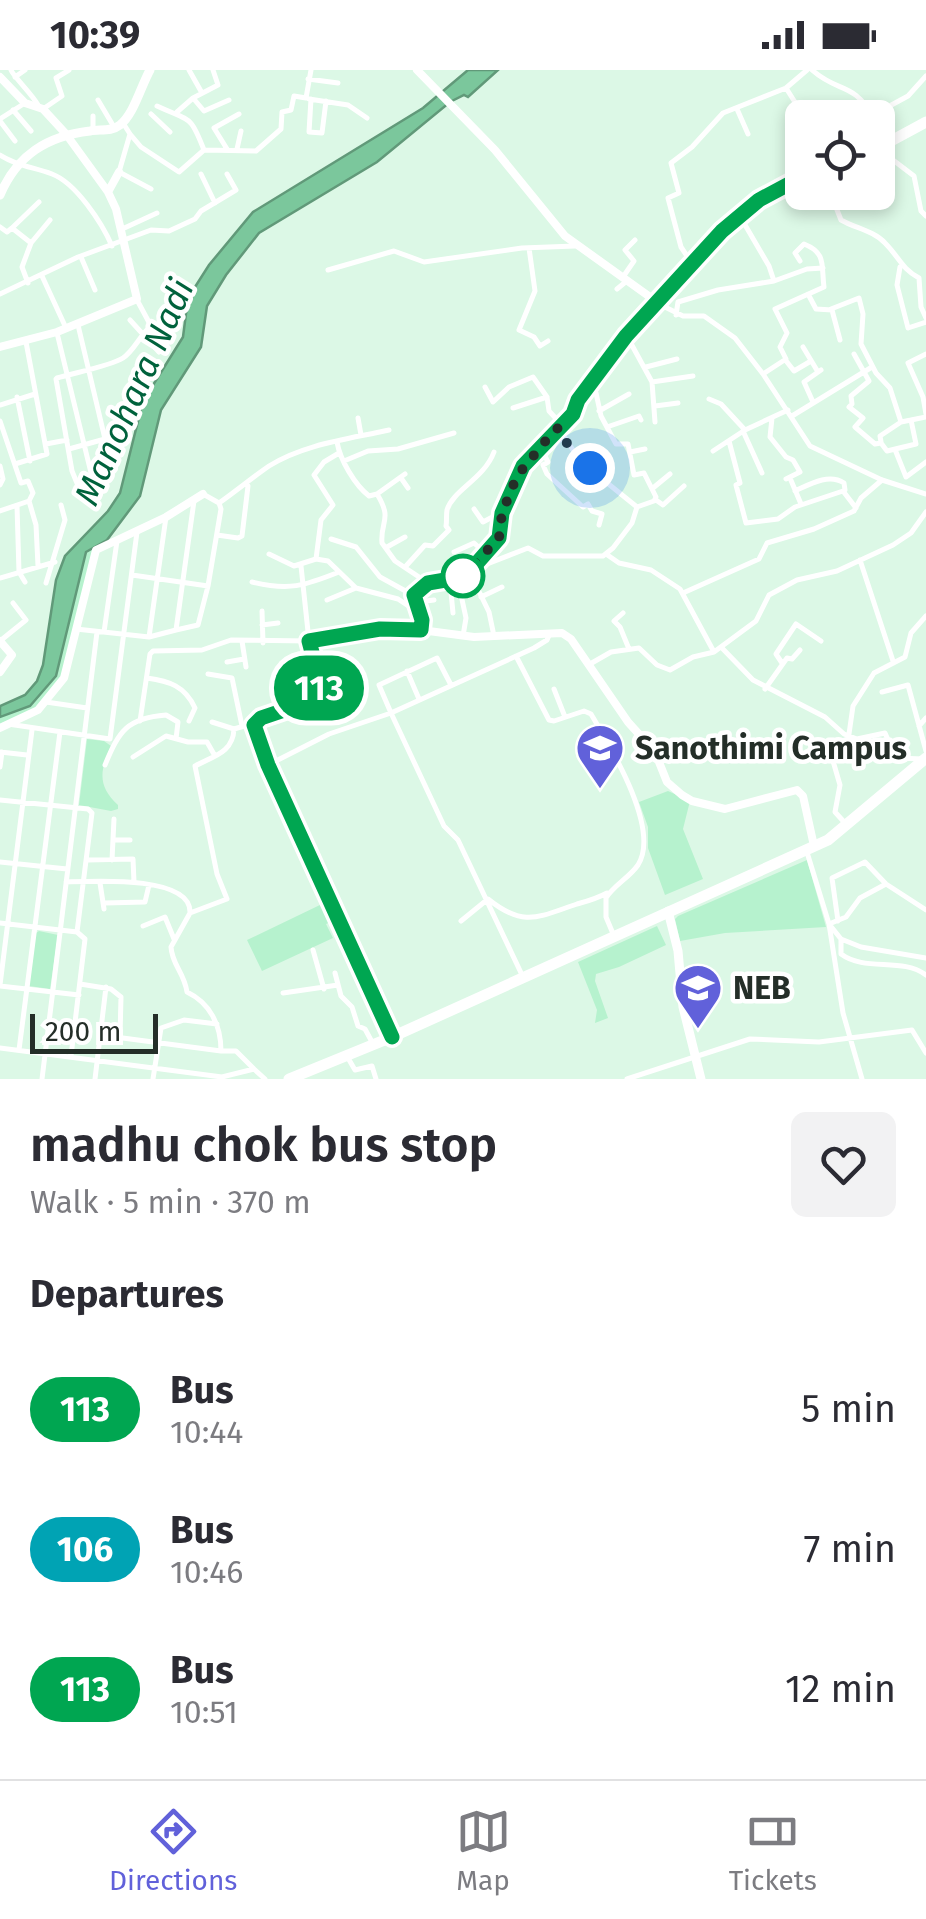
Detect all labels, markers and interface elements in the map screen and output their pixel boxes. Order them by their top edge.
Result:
text: 10:39 [50,12,140,58]
map controls [785,100,895,210]
button: locate [785,100,895,210]
water label: Manohara Nadi [65,272,203,511]
your location [565,443,615,493]
unlabelled marker [442,555,484,597]
line badge: 113 [262,656,376,720]
text: 113 [294,667,344,709]
school or university icon: Sanothimi Campus [574,722,626,790]
place label: Sanothimi Campus [635,729,907,767]
school or university icon: NEB [672,962,724,1030]
place label: NEB [733,969,791,1007]
scale bar [30,1009,158,1054]
text: 200 m [45,1015,122,1048]
button: heart [791,1112,896,1217]
text: madhu chok bus stop [30,1116,497,1174]
text: Walk · 5 min · 370 m [30,1183,311,1221]
text: Departures [30,1271,224,1317]
text: Bus [170,1367,234,1413]
text: 5 min [801,1386,896,1432]
text: 113 [60,1388,110,1430]
text: 10:44 [170,1413,243,1451]
text: Bus [170,1507,234,1553]
text: 7 min [804,1526,896,1572]
text: 106 [57,1528,113,1570]
text: 10:46 [170,1553,243,1591]
text: Bus [170,1647,234,1693]
text: 12 min [785,1666,896,1712]
text: 113 [60,1668,110,1710]
text: 10:51 [170,1693,238,1731]
tab: Directions [109,1804,237,1897]
tab: Map [456,1804,511,1897]
tab: Tickets [729,1804,817,1897]

